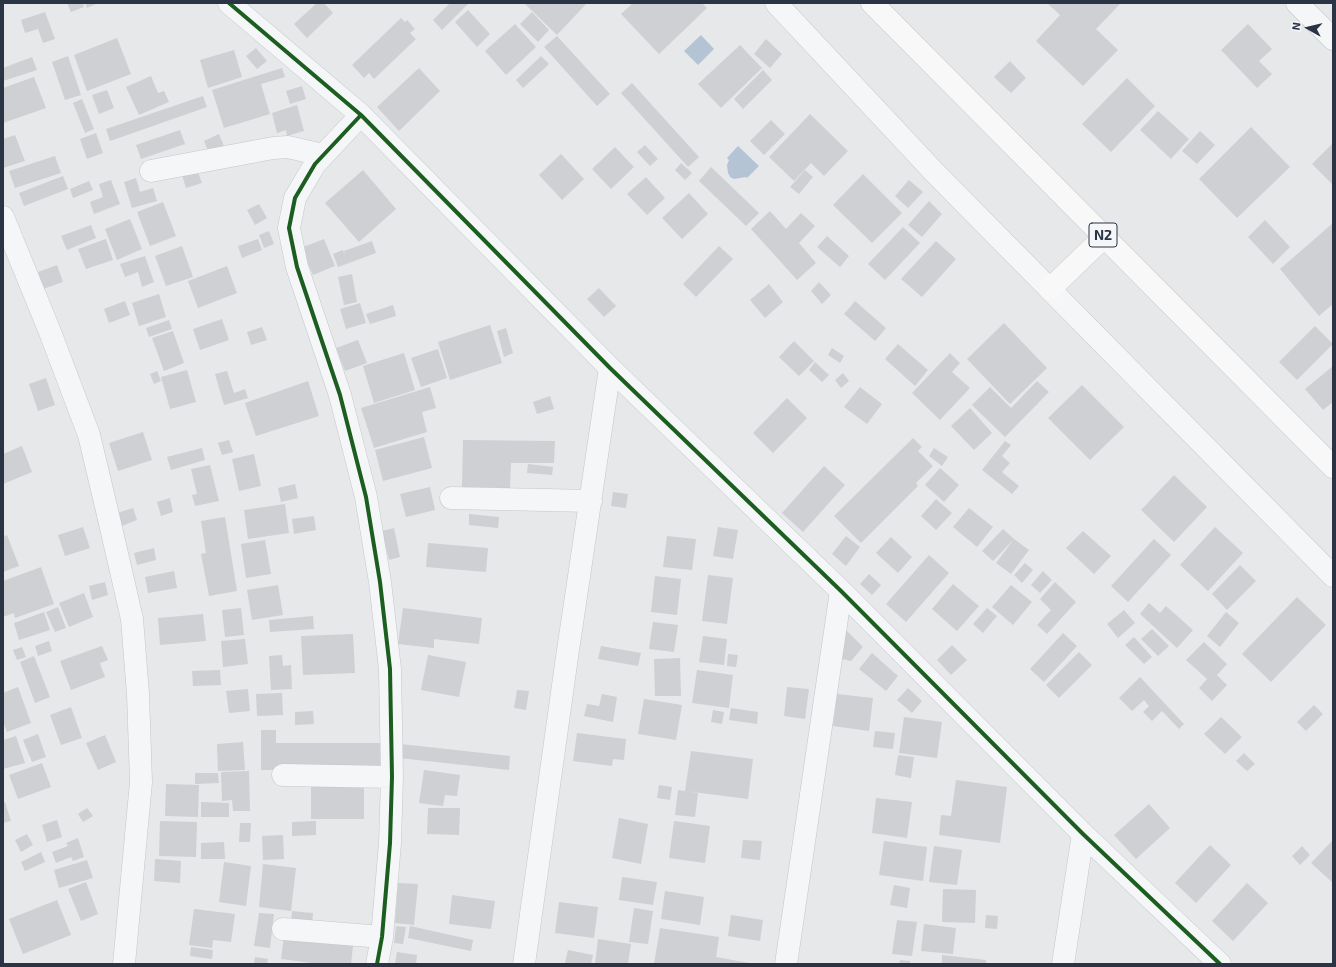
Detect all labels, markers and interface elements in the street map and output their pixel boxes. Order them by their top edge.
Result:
north arrow [1288,8,1328,48]
text: N [1289,21,1303,31]
road number: N2 [1089,223,1117,247]

